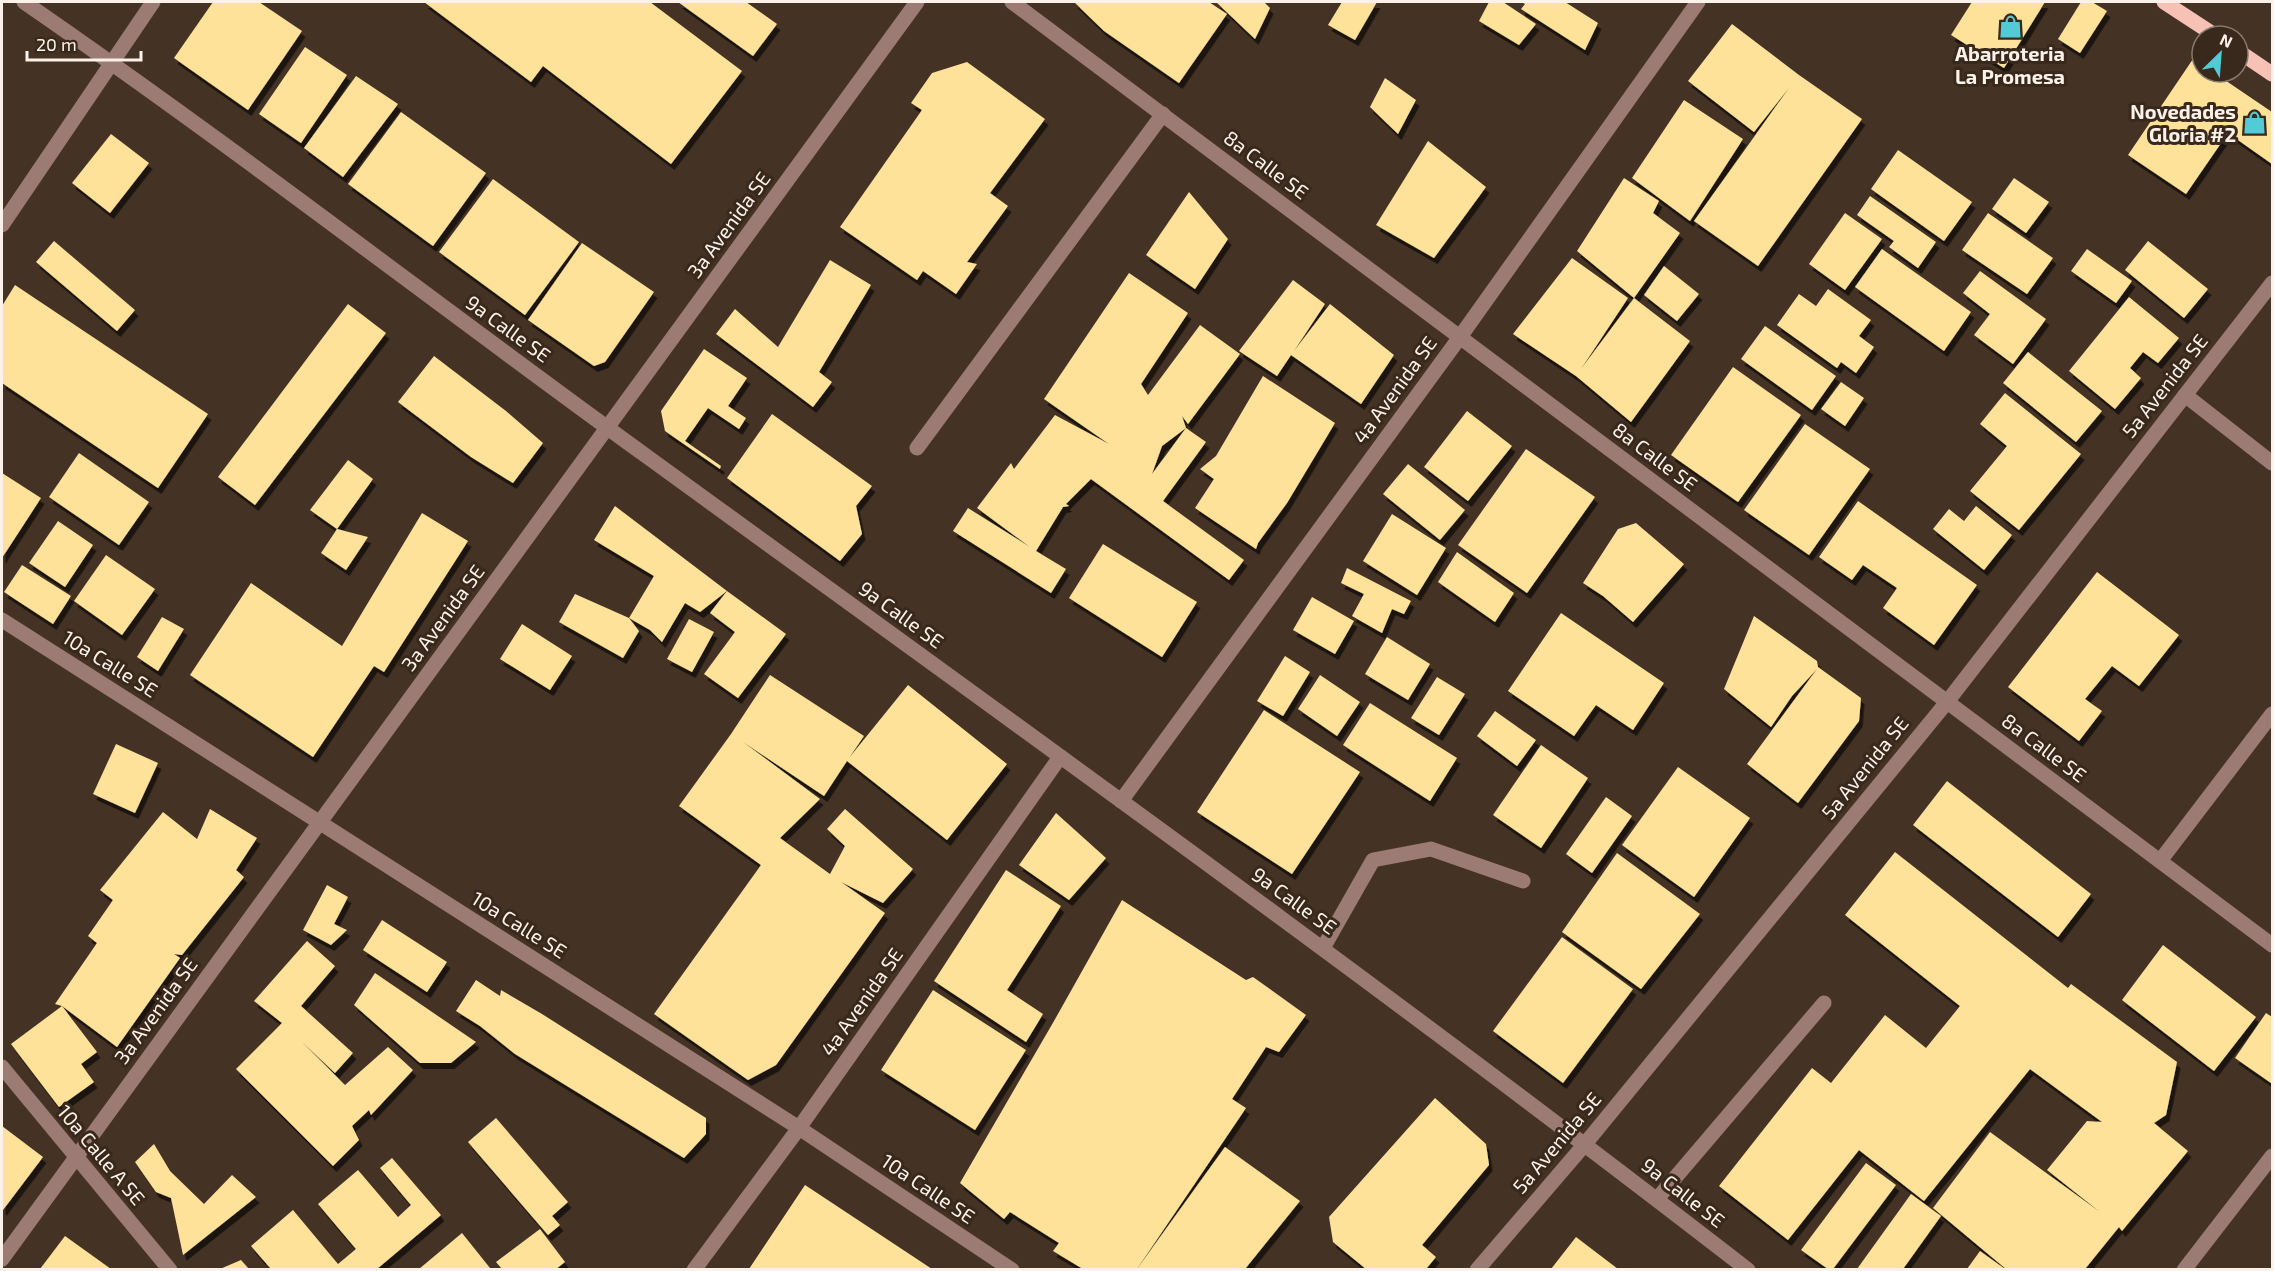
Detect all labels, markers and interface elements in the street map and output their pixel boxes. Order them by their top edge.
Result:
shop icon: Abarroteria La Promesa [1997,13,2023,39]
scale bar [27,24,141,62]
north arrow [2190,24,2250,84]
text: N [2217,29,2236,51]
text: 20 m [36,33,77,55]
place label: Abarroteria La Promesa [1955,41,2065,88]
place label: Novedades Gloria #2 [2130,99,2236,146]
shop icon: Novedades Gloria #2 [2241,110,2267,136]
street label: 8a Calle SE [1220,125,1314,204]
street label: 3a Avenida SE [682,167,775,282]
street label: 9a Calle SE [462,289,556,367]
street label: 5a Avenida SE [2116,329,2212,442]
street label: 4a Avenida SE [1347,331,1441,448]
street label: 8a Calle SE [1609,417,1703,496]
street label: 3a Avenida SE [396,560,489,675]
street label: 9a Calle SE [855,575,949,653]
street label: 10a Calle SE [59,625,162,702]
street label: 8a Calle SE [1998,708,2092,787]
street label: 5a Avenida SE [1816,711,1913,823]
street label: 9a Calle SE [1248,861,1342,939]
street label: 10a Calle SE [468,886,571,963]
street label: 4a Avenida SE [815,943,907,1060]
street label: 3a Avenida SE [109,953,202,1068]
street label: 5a Avenida SE [1507,1087,1606,1198]
street label: 10a Calle A SE [53,1099,151,1209]
street label: 10a Calle SE [877,1148,980,1228]
street label: 9a Calle SE [1637,1152,1730,1232]

